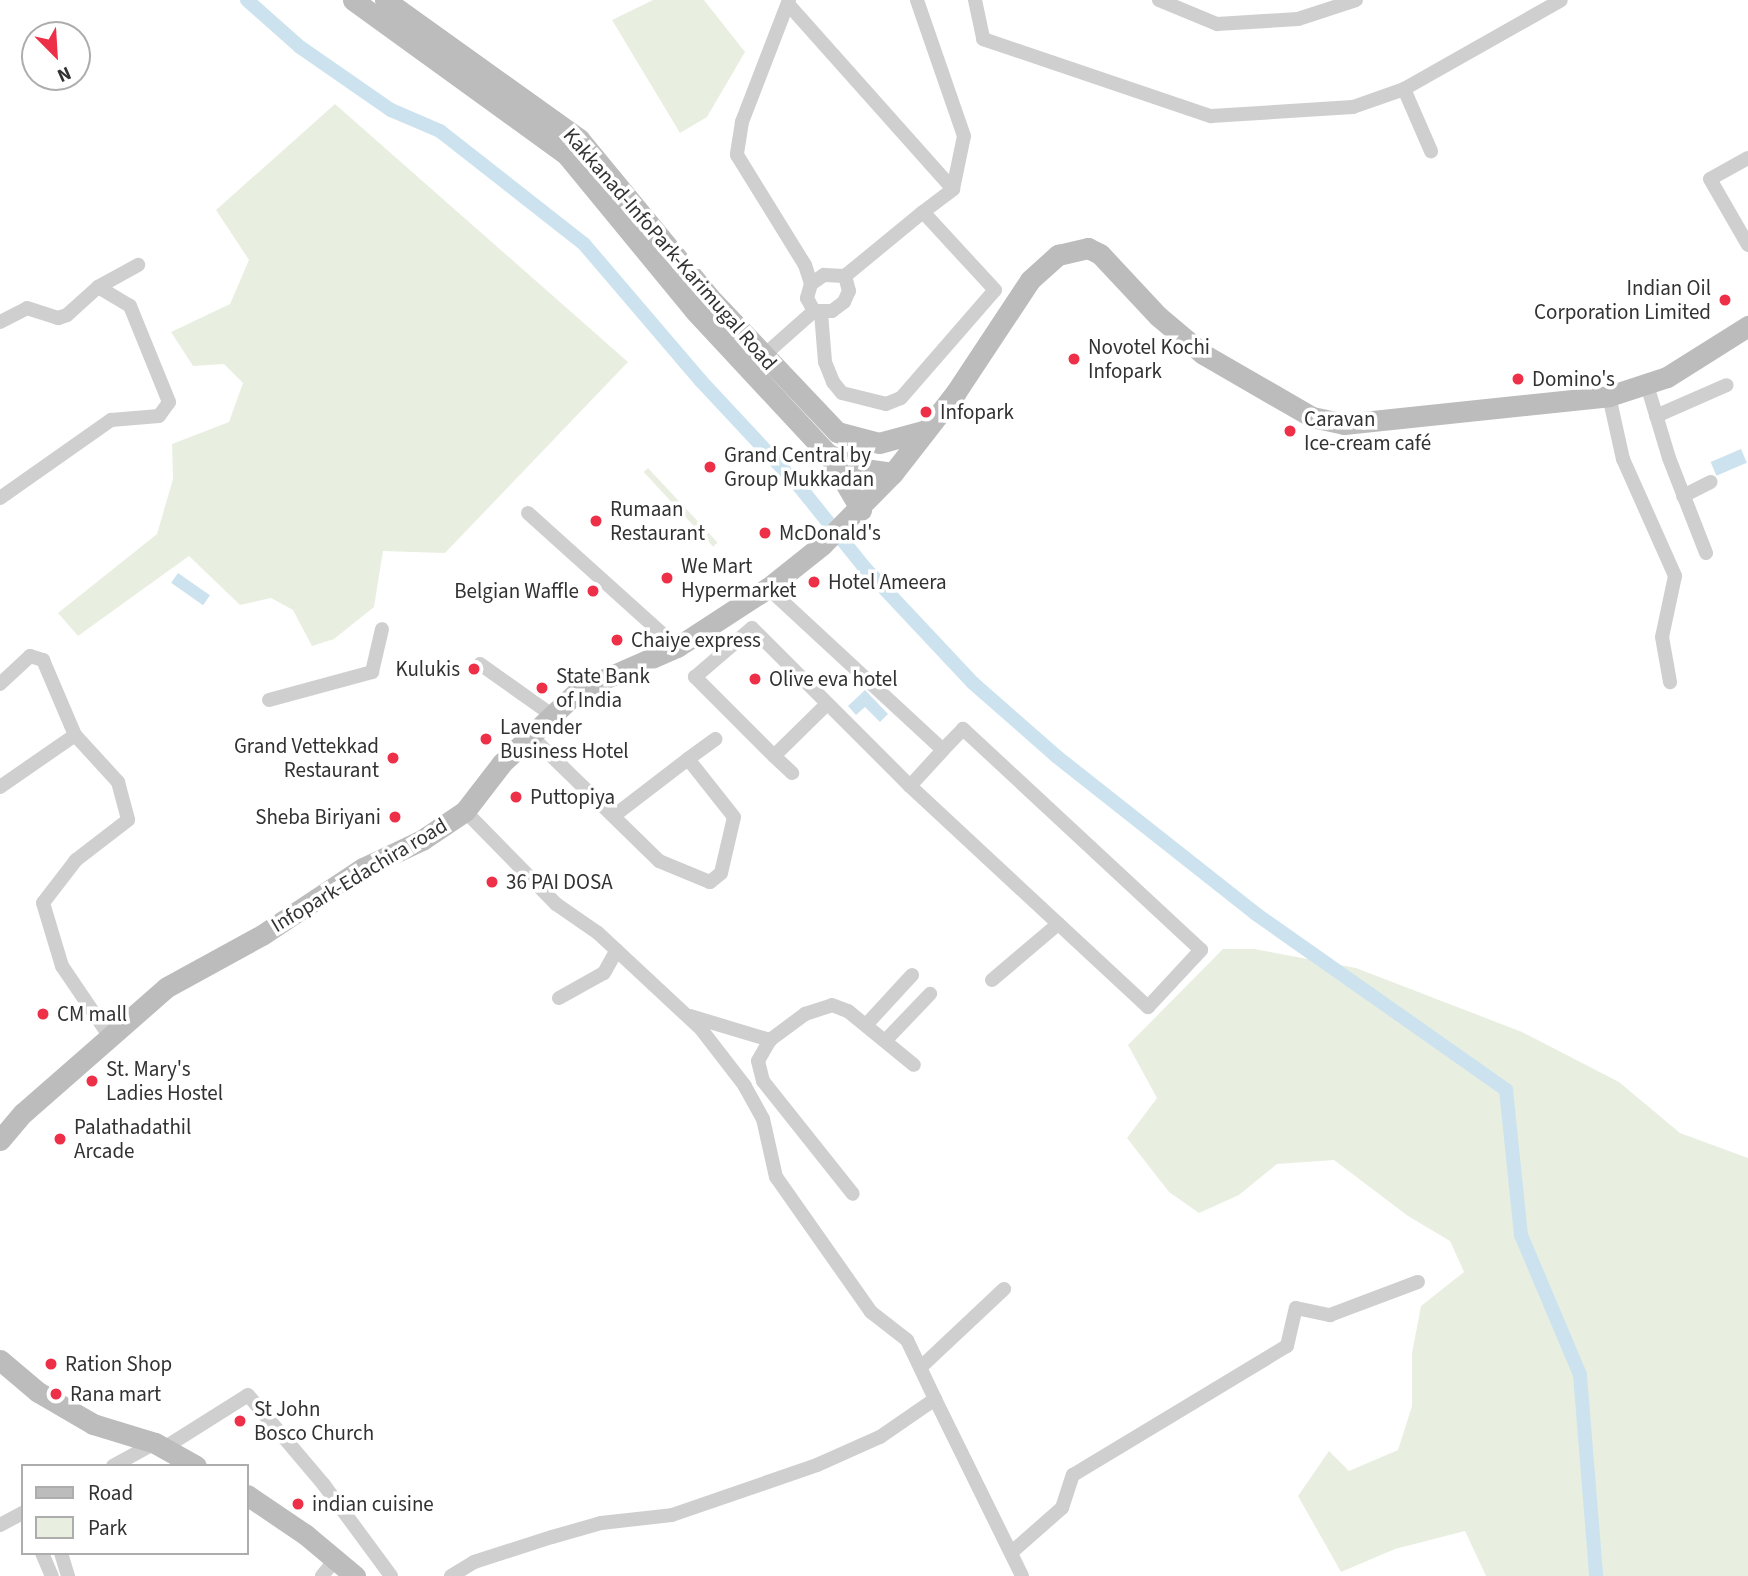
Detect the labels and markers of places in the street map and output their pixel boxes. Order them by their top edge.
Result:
place label: Indian Oil Corporation Limited [1534,275,1711,325]
marker: Indian Oil Corporation Limited [1717,292,1733,308]
place label: Novotel Kochi Infopark [1088,334,1210,384]
marker: Novotel Kochi Infopark [1066,351,1082,367]
place label: Domino's [1532,366,1615,392]
marker: Domino's [1510,371,1526,387]
place label: Infopark [940,399,1014,425]
marker: Infopark [918,404,934,420]
place label: Caravan Ice-cream café [1304,406,1431,456]
marker: Caravan Ice-cream café [1282,423,1298,439]
place label: Grand Central by Group Mukkadan [724,442,874,492]
marker: Grand Central by Group Mukkadan [702,459,718,475]
place label: Rumaan Restaurant [610,496,705,546]
marker: Rumaan Restaurant [588,513,604,529]
place label: McDonald's [779,520,881,546]
marker: McDonald's [757,525,773,541]
place label: We Mart Hypermarket [681,553,796,603]
place label: Hotel Ameera [828,569,947,595]
marker: We Mart Hypermarket [659,570,675,586]
marker: Hotel Ameera [806,574,822,590]
place label: Belgian Waffle [454,578,579,604]
marker: Belgian Waffle [585,583,601,599]
place label: Chaiye express [631,627,761,653]
marker: Chaiye express [609,632,625,648]
place label: Kulukis [396,656,460,682]
marker: Kulukis [466,661,482,677]
place label: State Bank of India [556,663,650,713]
place label: Olive eva hotel [769,666,898,692]
marker: Olive eva hotel [747,671,763,687]
marker: State Bank of India [534,680,550,696]
place label: Lavender Business Hotel [500,714,629,764]
marker: Lavender Business Hotel [478,731,494,747]
place label: Grand Vettekkad Restaurant [234,733,379,783]
marker: Grand Vettekkad Restaurant [385,750,401,766]
place label: Puttopiya [530,784,615,810]
marker: Puttopiya [508,789,524,805]
place label: Sheba Biriyani [255,804,381,830]
marker: Sheba Biriyani [387,809,403,825]
place label: 36 PAI DOSA [506,869,613,895]
marker: 36 PAI DOSA [484,874,500,890]
place label: CM mall [57,1001,127,1027]
marker: CM mall [35,1006,51,1022]
place label: St. Mary's Ladies Hostel [106,1056,223,1106]
marker: St. Mary's Ladies Hostel [84,1073,100,1089]
place label: Palathadathil Arcade [74,1114,191,1164]
marker: Palathadathil Arcade [52,1131,68,1147]
place label: Ration Shop [65,1351,172,1377]
marker: Ration Shop [43,1356,59,1372]
place label: Rana mart [70,1381,161,1407]
marker: Rana mart [48,1386,64,1402]
place label: St John Bosco Church [254,1396,374,1446]
marker: St John Bosco Church [232,1413,248,1429]
place label: indian cuisine [312,1491,434,1517]
marker: indian cuisine [290,1496,306,1512]

